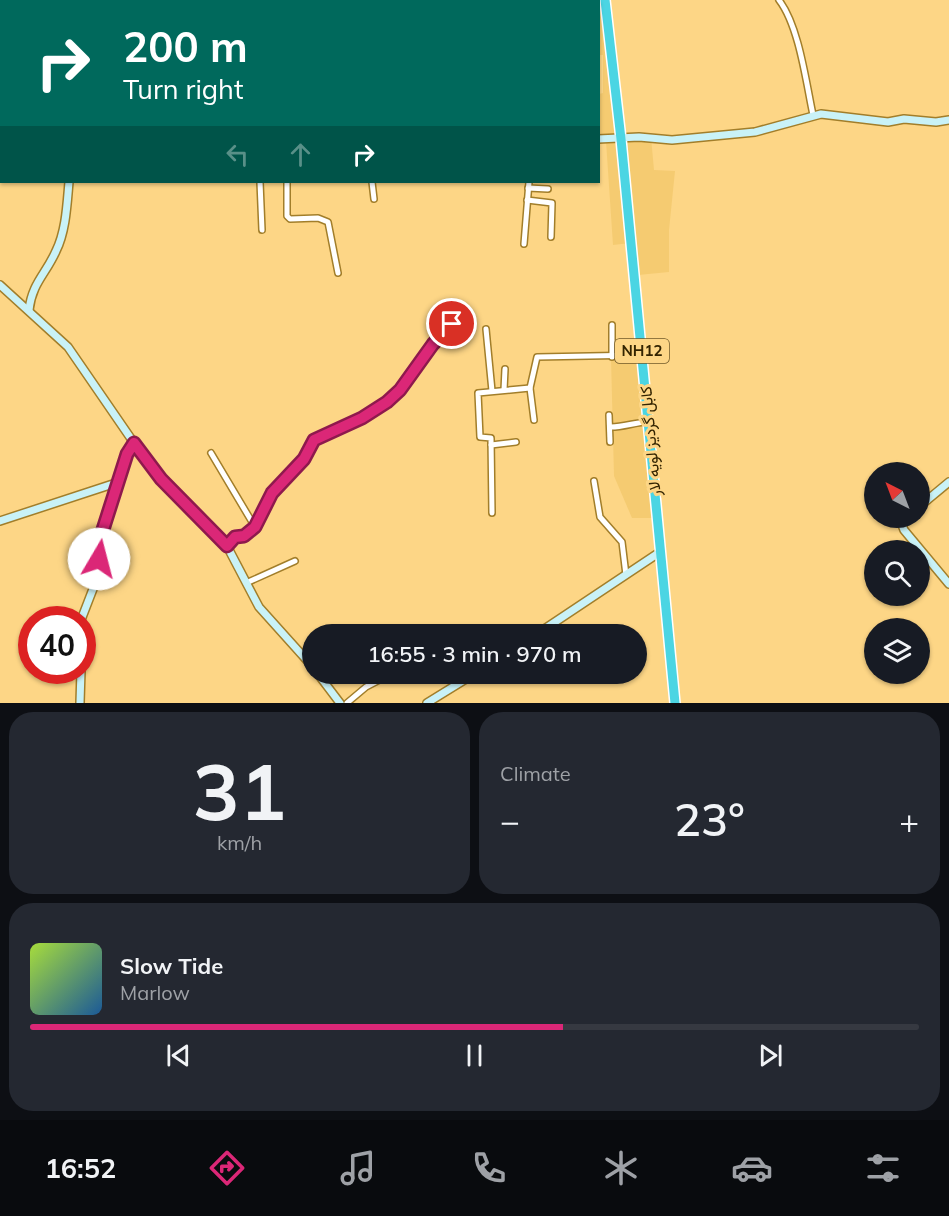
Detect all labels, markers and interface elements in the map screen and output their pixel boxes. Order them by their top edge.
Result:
text: 200 m [123,20,248,73]
icon: right [24,24,102,102]
text: Turn right [123,72,243,106]
icon: left [221,138,254,171]
icon: ahead [284,138,317,171]
icon: right [347,138,380,171]
pin [426,298,477,349]
icon: arrive [435,307,468,340]
road number: NH12 [615,339,669,363]
street label: کابل گردیز لویه لار [635,385,666,498]
north arrow [864,462,930,528]
map controls [864,462,930,684]
position arrow [67,527,131,591]
button: search [864,540,930,606]
speed limit sign: 40 [18,606,96,684]
button: layers [864,618,930,684]
text: 16:55 · 3 min · 970 m [367,640,582,668]
text: 31 [193,742,286,840]
text: Climate [500,761,571,786]
text: 23° [674,791,745,847]
text: − [500,800,520,841]
text: + [899,800,919,841]
text: km/h [217,830,262,855]
text: Slow Tide [120,952,223,980]
text: Marlow [120,980,190,1005]
icon: previous [162,1039,195,1072]
icon: pause [458,1039,491,1072]
icon: next [754,1039,787,1072]
icon: directions [206,1147,248,1189]
icon: music [337,1147,379,1189]
icon: phone [468,1147,510,1189]
icon: climate [600,1147,642,1189]
icon: car [731,1147,773,1189]
icon: filters [862,1147,904,1189]
text: 16:52 [45,1151,116,1185]

